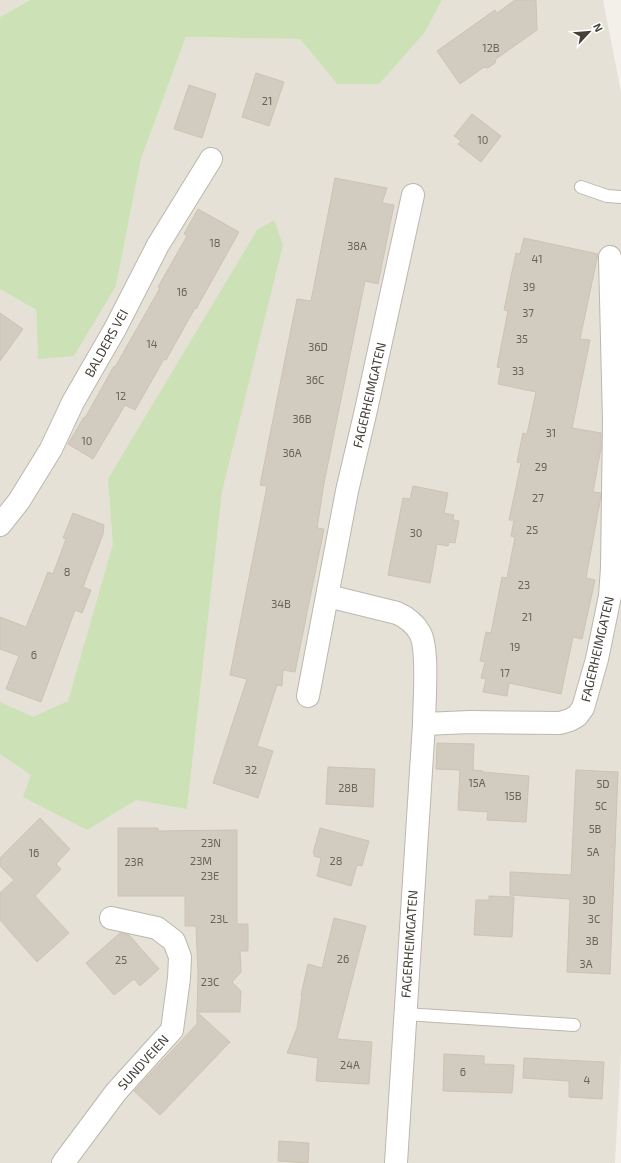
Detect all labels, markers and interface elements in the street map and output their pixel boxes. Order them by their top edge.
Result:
north arrow [569,12,609,52]
text: N [591,21,606,34]
house number: 12B [482,41,500,54]
house number: 21 [262,94,272,107]
house number: 10 [477,133,489,146]
house number: 18 [209,236,221,249]
house number: 38A [347,239,367,252]
house number: 41 [531,252,543,265]
house number: 39 [523,280,535,293]
house number: 16 [177,285,187,298]
street label: BALDERS VEI [81,306,131,380]
house number: 37 [522,306,534,319]
house number: 35 [516,332,528,345]
house number: 14 [146,337,158,350]
house number: 36D [308,340,328,353]
street label: FAGERHEIMGATEN [349,341,389,449]
house number: 33 [512,364,524,377]
house number: 36C [306,373,324,386]
house number: 12 [116,389,126,402]
house number: 36B [292,412,312,425]
house number: 31 [546,426,556,439]
house number: 10 [81,434,93,447]
house number: 36A [282,446,302,459]
house number: 29 [535,460,547,473]
house number: 27 [532,491,544,504]
house number: 25 [526,523,538,536]
house number: 30 [410,526,422,539]
house number: 8 [64,565,70,578]
house number: 23 [518,578,530,591]
street label: FAGERHEIMGATEN [577,595,617,703]
house number: 34B [271,597,291,610]
house number: 21 [522,610,532,623]
house number: 19 [510,640,520,653]
house number: 6 [31,648,37,661]
house number: 17 [500,666,510,679]
house number: 32 [245,763,257,776]
house number: 15A [468,776,486,789]
house number: 5D [596,777,610,790]
house number: 28B [338,781,358,794]
house number: 15B [504,789,522,802]
house number: 5C [595,799,607,812]
house number: 5B [589,822,602,835]
house number: 23N [201,836,221,849]
house number: 5A [587,845,600,858]
house number: 16 [29,846,39,859]
house number: 23M [190,854,212,867]
house number: 28 [330,854,342,867]
house number: 23R [124,855,144,868]
house number: 23E [201,869,219,882]
street label: FAGERHEIMGATEN [397,890,421,998]
house number: 3D [582,893,596,906]
house number: 23L [210,912,228,925]
house number: 3C [588,912,600,925]
house number: 3B [586,934,599,947]
house number: 26 [337,952,349,965]
house number: 25 [115,953,127,966]
house number: 3A [580,957,593,970]
house number: 23C [201,975,219,988]
street label: SUNDVEIEN [114,1031,172,1093]
house number: 24A [340,1058,360,1071]
house number: 6 [460,1065,466,1078]
house number: 4 [584,1073,591,1086]

